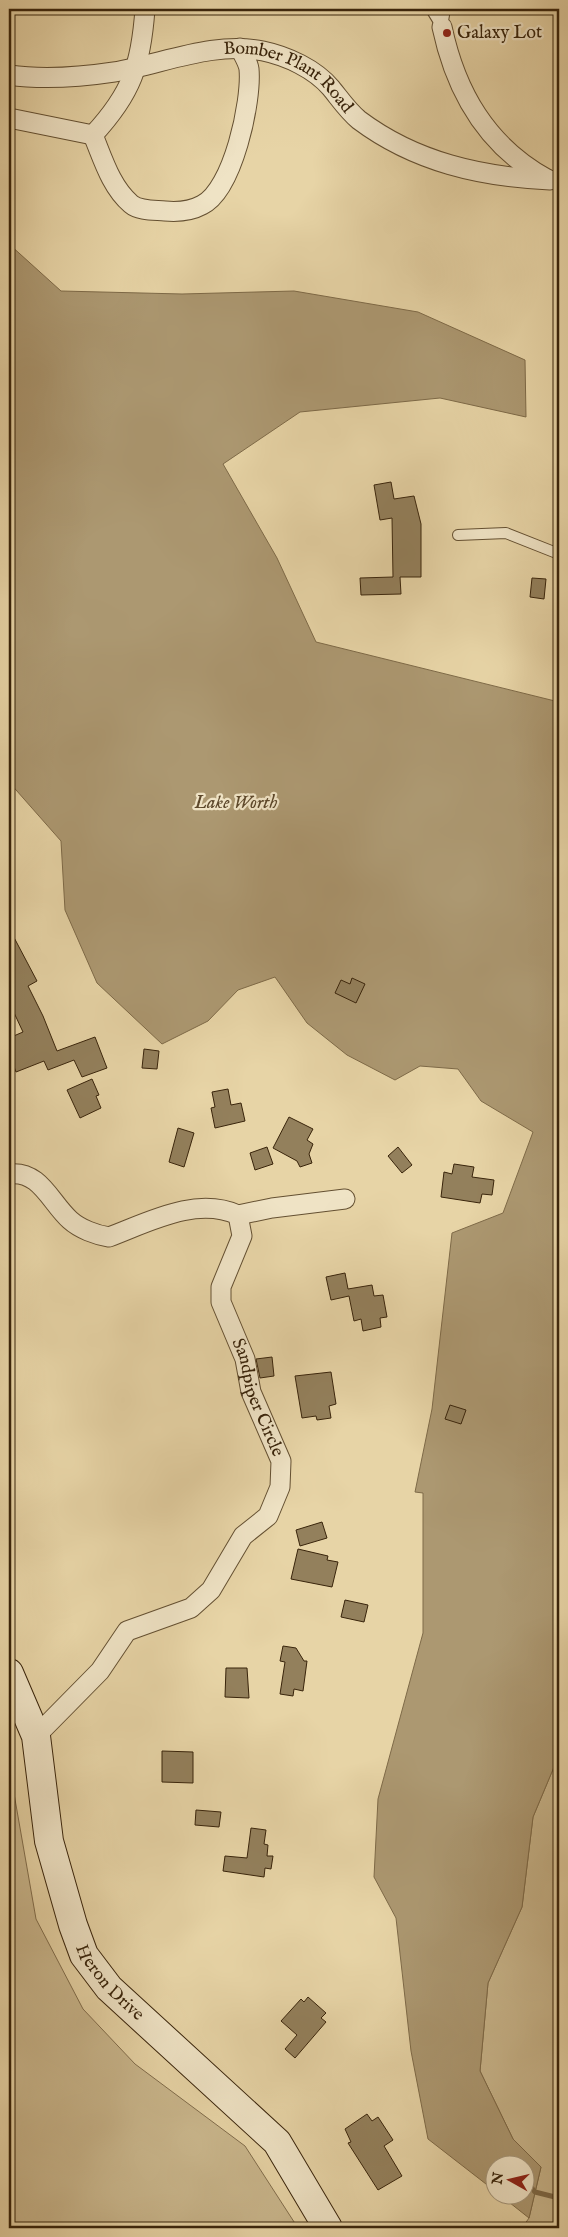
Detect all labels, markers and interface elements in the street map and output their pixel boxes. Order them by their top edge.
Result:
place label: Galaxy Lot [457,22,542,45]
marker: Galaxy Lot [441,27,453,39]
street label: Bomber Plant Road [223,37,358,118]
water label: Lake Worth [194,791,277,815]
street label: Sandpiper Circle [226,1335,289,1460]
street label: Heron Drive [70,1941,149,2026]
north arrow [486,2154,536,2204]
text: N [488,2171,508,2187]

